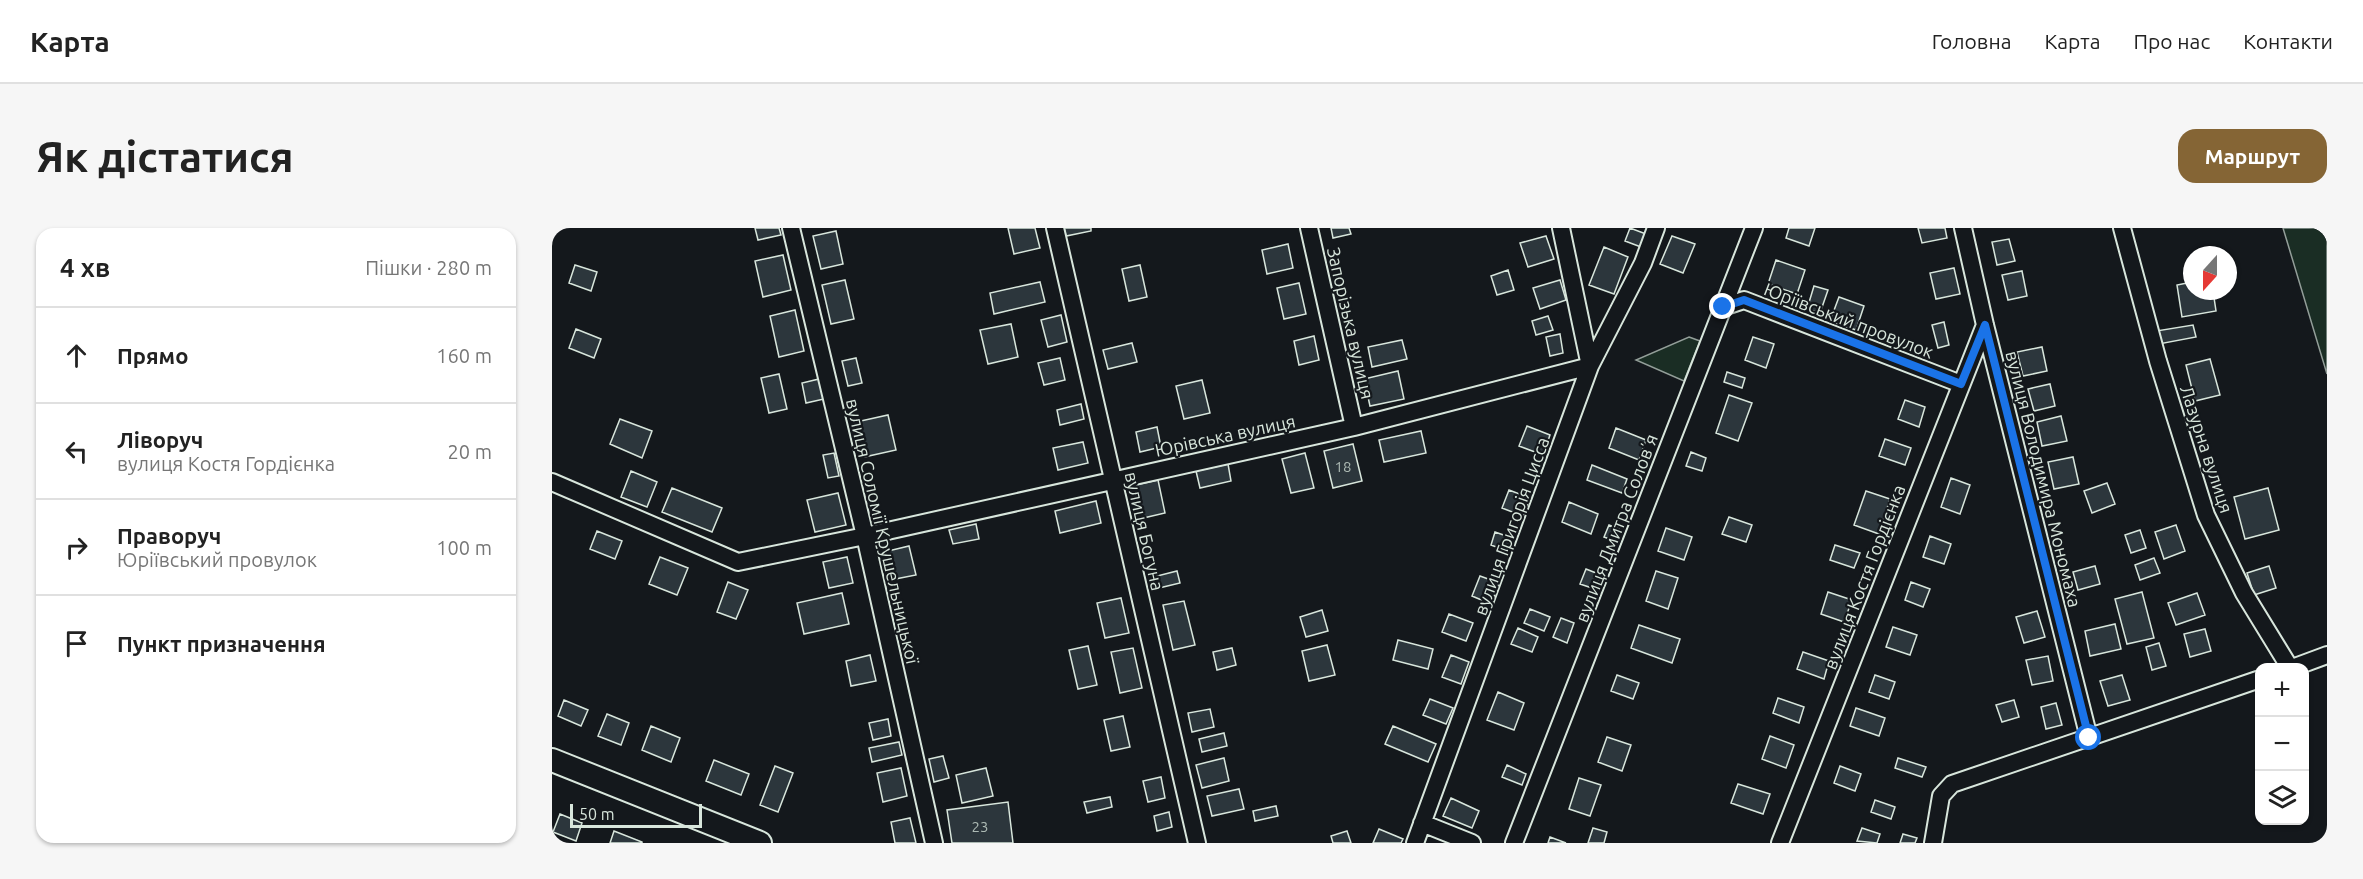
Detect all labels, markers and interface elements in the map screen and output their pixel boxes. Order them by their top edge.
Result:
text: Карта [30,26,110,57]
text: Головна [1932,29,2012,53]
text: Карта [2045,29,2100,53]
text: Про нас [2133,29,2210,53]
text: Контакти [2243,29,2333,53]
button: Маршрут [2178,129,2327,183]
text: Як дістатися [36,133,294,180]
street label: Запорізька вулиця [1324,245,1378,401]
north arrow [2183,246,2237,300]
text: 4 хв [60,253,110,282]
text: Пішки · 280 m [365,256,492,279]
street label: Юріївський провулок [1761,278,1937,362]
route end [1709,293,1735,319]
icon: ahead [60,339,93,372]
text: Прямо [117,343,188,368]
text: 160 m [436,344,492,367]
street label: вулиця Володимира Мономаха [2002,349,2086,609]
street label: Лазурна вулиця [2177,383,2237,515]
street label: вулиця Соломії Крушельницької [843,396,923,666]
street label: Юрівська вулиця [1153,410,1297,460]
text: Ліворуч [117,427,203,452]
street label: вулиця Дмитра Соловʼя [1571,431,1661,625]
street label: вулиця Григорія Цисса [1469,434,1553,618]
icon: left [60,435,93,468]
text: 20 m [448,440,492,463]
text: вулиця Костя Гордієнка [117,452,335,475]
house number: 18 [1335,458,1351,475]
street label: вулиця Богуна [1122,470,1168,592]
street label: вулиця Костя Гордієнка [1819,482,1909,672]
text: Праворуч [117,523,221,548]
icon: right [60,531,93,564]
text: 100 m [436,536,492,559]
text: Юріївський провулок [117,548,317,571]
icon: arrive [60,627,93,660]
text: Пункт призначення [117,631,326,656]
map controls [2255,663,2309,825]
button: + [2255,663,2309,717]
button: − [2255,717,2309,771]
route start [2075,724,2101,750]
button: layers [2255,771,2309,825]
scale bar [570,801,702,828]
text: 50 m [579,805,615,823]
house number: 23 [972,818,988,835]

